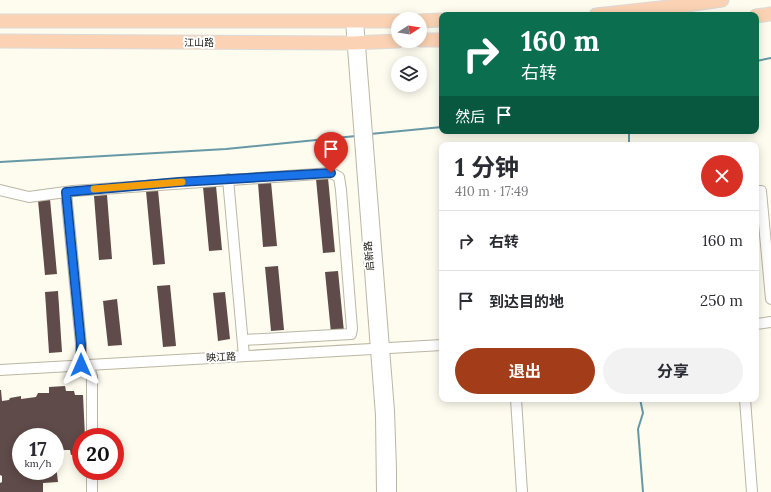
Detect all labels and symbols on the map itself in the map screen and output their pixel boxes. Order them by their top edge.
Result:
north arrow [391,12,427,48]
street label: 江山路 [184,36,214,49]
pin [314,132,348,173]
street label: 启新路 [361,240,377,272]
position arrow [60,344,102,386]
street label: 映江路 [206,350,236,364]
speed limit sign: 20 [72,428,124,480]

